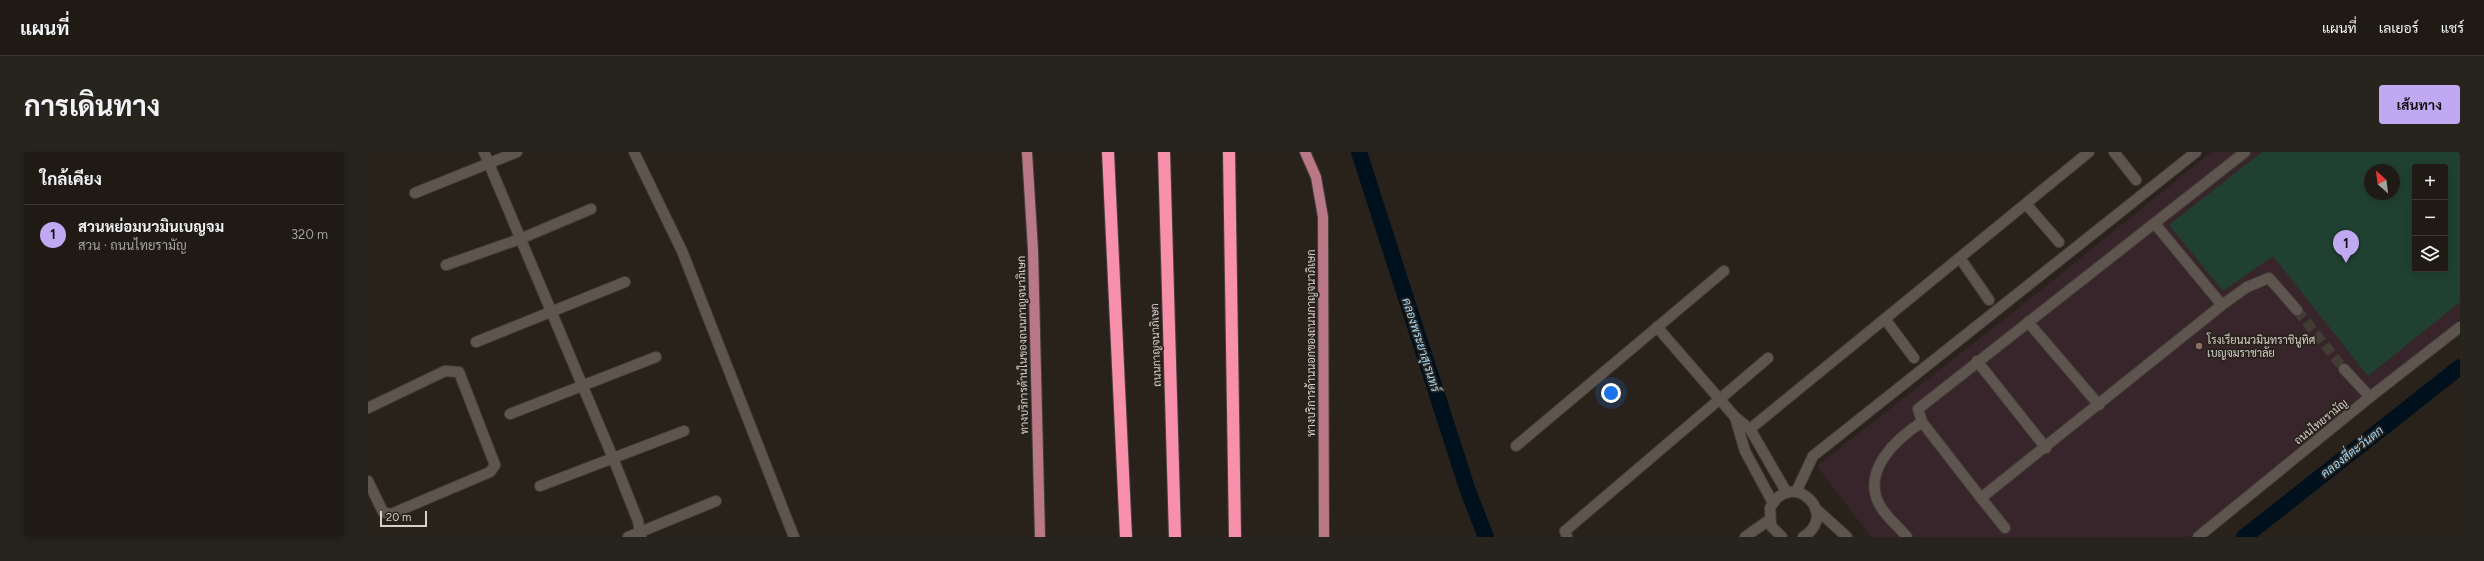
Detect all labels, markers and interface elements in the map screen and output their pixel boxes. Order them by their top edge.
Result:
text: แผนที่ [20,17,69,40]
text: แผนที่ [2322,20,2357,37]
text: เลเยอร์ [2379,20,2419,37]
text: แชร์ [2441,20,2464,37]
button: เส้นทาง [2379,85,2460,124]
text: การเดินทาง [24,89,160,123]
north arrow [2364,164,2400,200]
map controls [2412,164,2448,272]
button: + [2412,164,2448,200]
text: ใกล้เคียง [40,169,102,189]
button: − [2412,200,2448,236]
text: สวนหย่อมนวมินเบญจม [78,218,224,236]
text: 1 [50,227,56,242]
text: 320 m [291,227,328,242]
pin: 1 [2333,230,2359,263]
button: layers [2412,236,2448,272]
text: สวน · ถนนไทยรามัญ [78,238,187,253]
street label: ทางบริการด้านนอกของถนนกาญจนาภิเษก [1304,249,1318,437]
street label: ทางบริการด้านในของถนนกาญจนาภิเษก [1013,256,1031,434]
water label: คลองพระยาสุเรนทร์ [1397,296,1444,396]
street label: ถนนกาญจนาภิเษก [1148,303,1164,387]
place label: โรงเรียนนวมินทราชินูทิศ เบญจมราชาลัย [2206,332,2315,360]
marker: โรงเรียนนวมินทราชินูทิศ เบญจมราชาลัย [2194,341,2204,351]
your location [1601,383,1621,403]
street label: ถนนไทยรามัญ [2290,395,2350,447]
water label: คลองสี่ตะวันตก [2316,420,2386,481]
scale bar [380,509,427,528]
text: 20 m [386,511,411,524]

